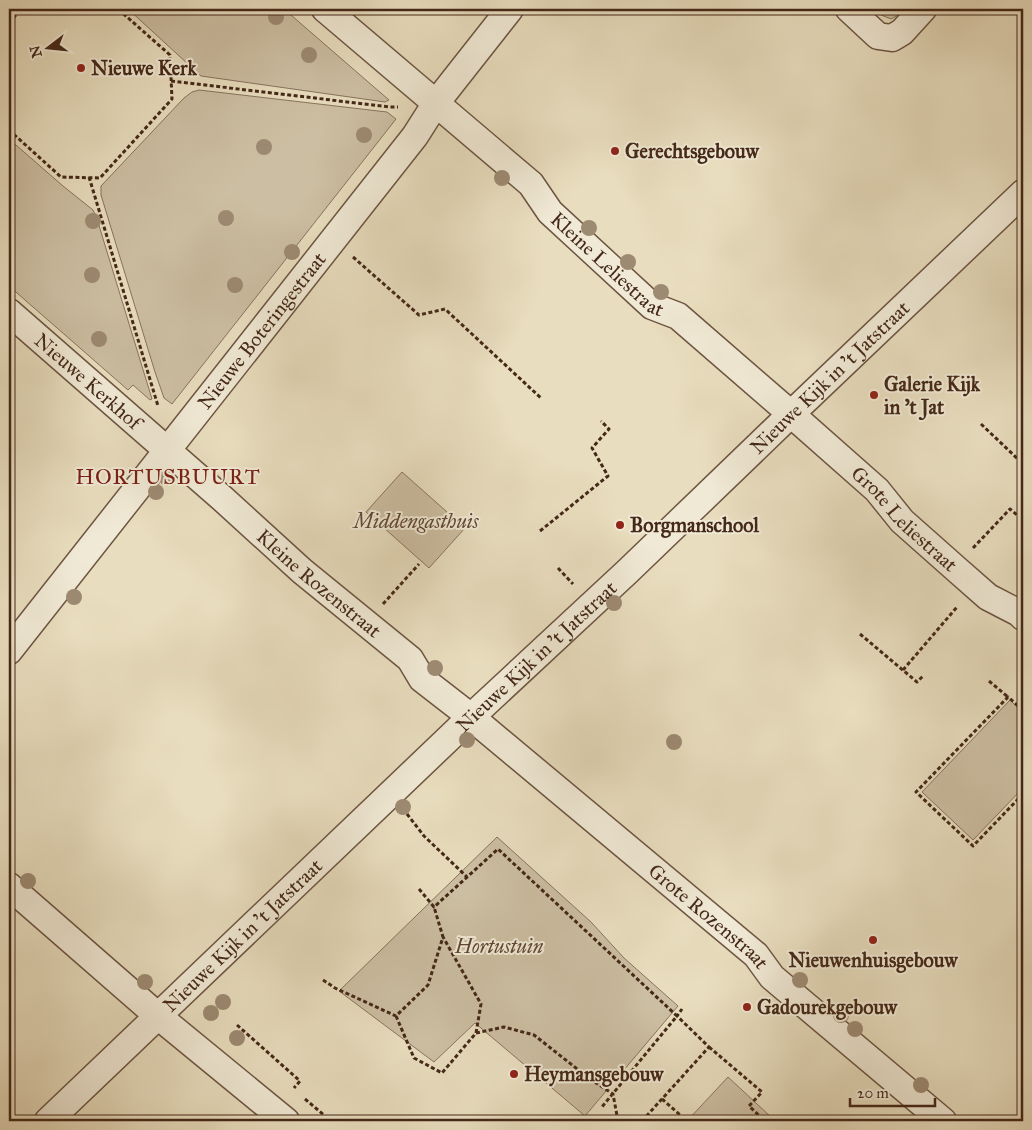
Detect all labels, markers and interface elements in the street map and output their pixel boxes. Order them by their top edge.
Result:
north arrow [22,22,72,72]
text: N [26,43,46,59]
place label: Nieuwe Kerk [91,56,197,80]
marker: Nieuwe Kerk [75,62,87,74]
place label: Gerechtsgebouw [625,139,760,164]
marker: Gerechtsgebouw [609,145,621,157]
street label: Kleine Leliestraat [546,207,667,321]
street label: Nieuwe Boteringestraat [192,247,331,414]
street label: Nieuwe Kijk in 't Jatstraat [745,296,914,459]
street label: Nieuwe Kerkhof [30,328,149,436]
place label: Galerie Kijk in 't Jat [884,372,981,421]
marker: Galerie Kijk in 't Jat [868,389,880,401]
street label: Grote Leliestraat [846,461,963,577]
district label: HORTUSBUURT [75,463,261,490]
park label: Middengasthuis [352,509,480,533]
place label: Borgmanschool [630,513,759,538]
marker: Borgmanschool [614,519,626,531]
street label: Kleine Rozenstraat [252,524,386,643]
street label: Nieuwe Kijk in 't Jatstraat [451,576,622,737]
street label: Nieuwe Kijk in 't Jatstraat [158,854,327,1017]
street label: Grote Rozenstraat [644,858,774,974]
park label: Hortustuin [454,934,544,958]
marker: Nieuwenhuisgebouw [867,934,879,946]
place label: Nieuwenhuisgebouw [788,948,958,973]
place label: Gadourekgebouw [757,995,898,1020]
marker: Gadourekgebouw [741,1001,753,1013]
place label: Heymansgebouw [524,1062,664,1087]
marker: Heymansgebouw [508,1068,520,1080]
scale bar [850,1075,934,1107]
text: 20 m [857,1084,889,1102]

